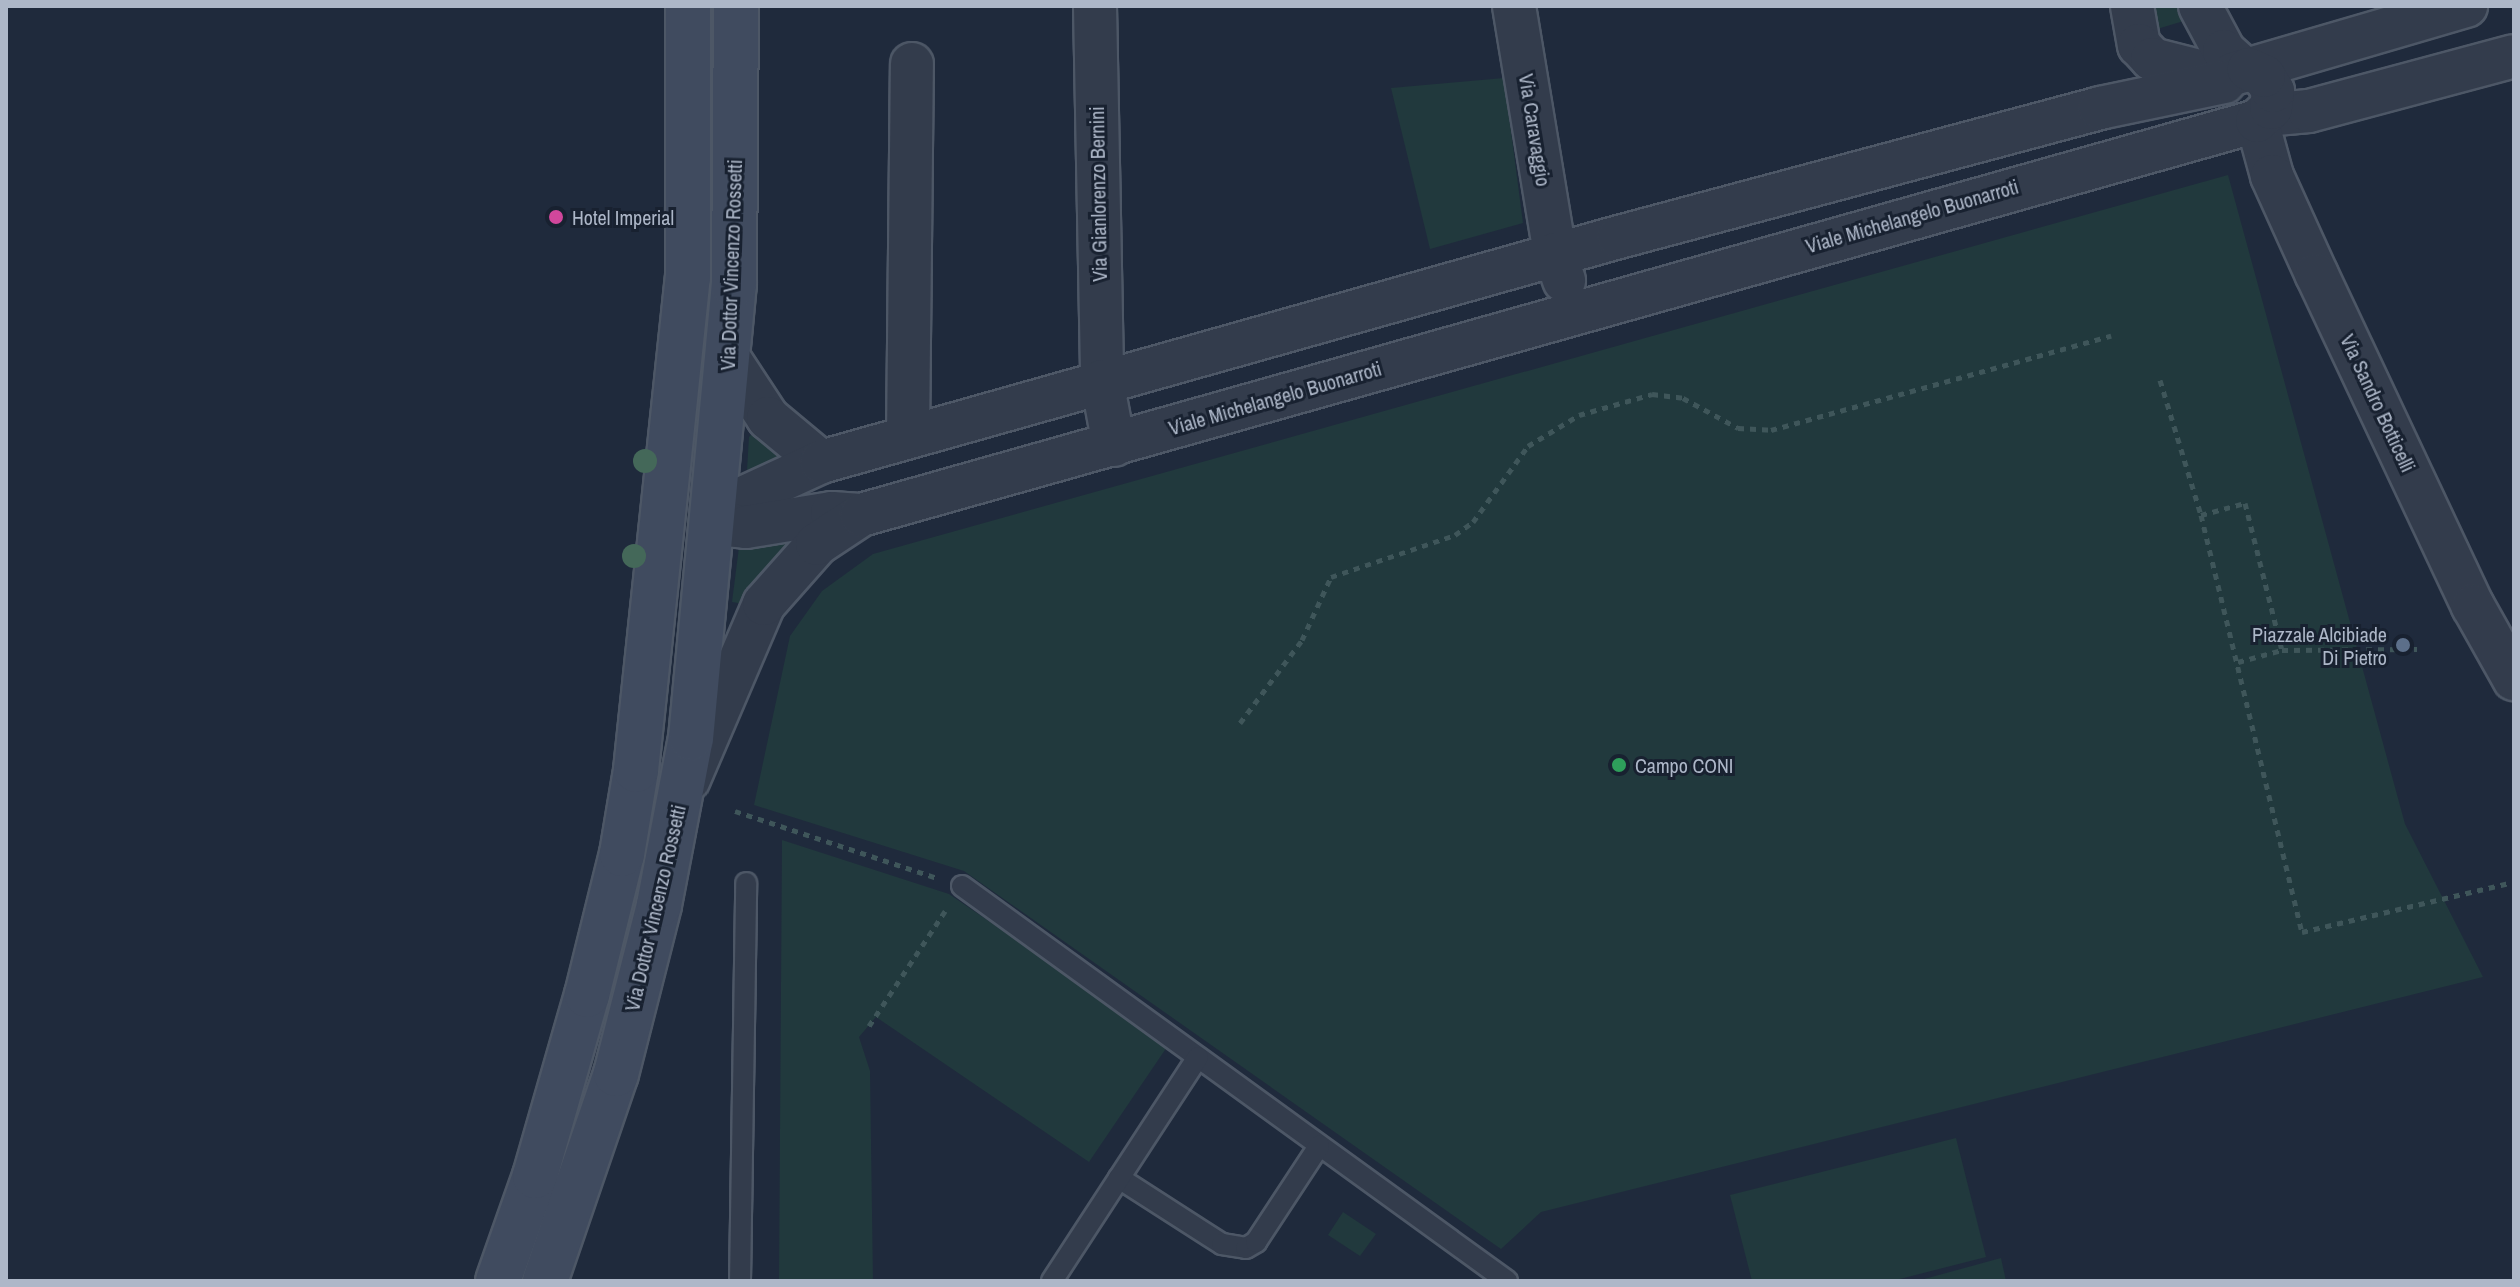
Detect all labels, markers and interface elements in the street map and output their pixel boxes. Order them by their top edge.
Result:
street label: Via Caravaggio [1514,72,1556,188]
street label: Via Gianlorenzo Bernini [1084,106,1112,282]
street label: Via Dottor Vincenzo Rossetti [715,159,747,371]
street label: Viale Michelangelo Buonarroti [1803,174,2021,258]
place label: Hotel Imperial [572,205,674,229]
marker: Hotel Imperial [547,208,565,226]
street label: Via Sandro Botticelli [2336,330,2420,476]
street label: Viale Michelangelo Buonarroti [1166,356,1384,440]
place label: Piazzale Alcibiade Di Pietro [2251,622,2387,669]
marker: Piazzale Alcibiade Di Pietro [2394,636,2412,654]
place label: Campo CONI [1635,753,1733,777]
marker: Campo CONI [1610,756,1628,774]
street label: Via Dottor Vincenzo Rossetti [620,803,690,1013]

